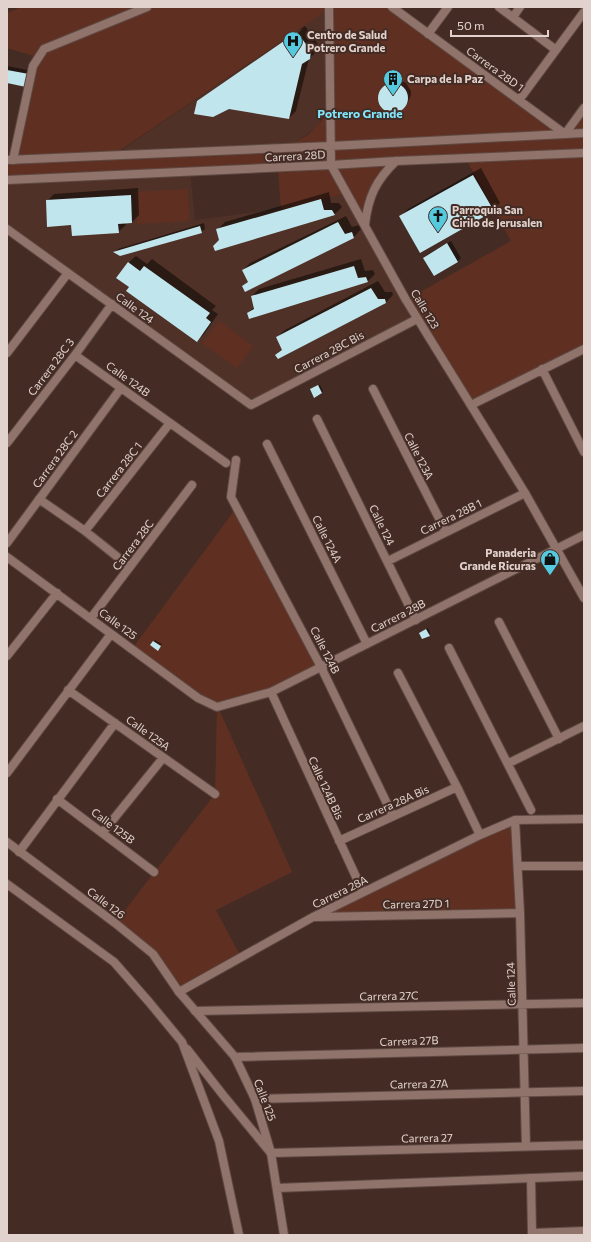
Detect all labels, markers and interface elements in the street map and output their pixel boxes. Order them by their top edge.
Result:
scale bar [451,12,548,38]
text: 50 m [457,18,485,32]
place label: Centro de Salud Potrero Grande [307,28,387,54]
hospital icon: Centro de Salud Potrero Grande [282,30,304,58]
street label: Carrera 28D 1 [464,43,526,94]
building icon: Carpa de la Paz [382,68,404,96]
place label: Carpa de la Paz [407,72,483,85]
district label: Potrero Grande [317,106,403,120]
street label: Carrera 28D [264,147,326,164]
place label: Parroquia San Cirilo de Jerusalen [452,203,542,230]
church icon: Parroquia San Cirilo de Jerusalen [427,205,449,233]
street label: Calle 123 [409,287,442,331]
street label: Calle 124 [114,289,157,326]
street label: Carrera 28C Bis [292,328,366,375]
street label: Carrera 28C 3 [25,335,76,398]
street label: Calle 124B [104,358,153,399]
street label: Carrera 28C 2 [29,427,80,490]
street label: Calle 123A [402,430,437,482]
street label: Carrera 28C 1 [93,439,144,500]
street label: Carrera 28B 1 [418,496,484,537]
street label: Calle 124 [367,502,398,548]
street label: Calle 124A [310,513,345,565]
street label: Carrera 28C [109,517,156,573]
place label: Panaderia Grande Ricuras [459,546,536,572]
shop icon: Panaderia Grande Ricuras [539,548,561,576]
street label: Carrera 28B [368,596,427,635]
street label: Calle 125 [97,605,140,642]
street label: Calle 124B [308,624,343,675]
street label: Calle 125A [124,712,173,753]
street label: Calle 124B Bis [306,754,347,821]
street label: Carrera 28A Bis [355,782,431,825]
street label: Calle 125B [89,805,138,846]
street label: Carrera 28A [310,872,370,911]
street label: Calle 126 [85,884,128,921]
street label: Carrera 27D 1 [383,896,449,911]
street label: Calle 124 [503,961,518,1006]
street label: Carrera 27C [359,988,419,1003]
street label: Carrera 27B [379,1033,439,1048]
street label: Carrera 27A [390,1076,449,1091]
street label: Calle 125 [252,1077,279,1123]
street label: Carrera 27 [401,1131,453,1144]

